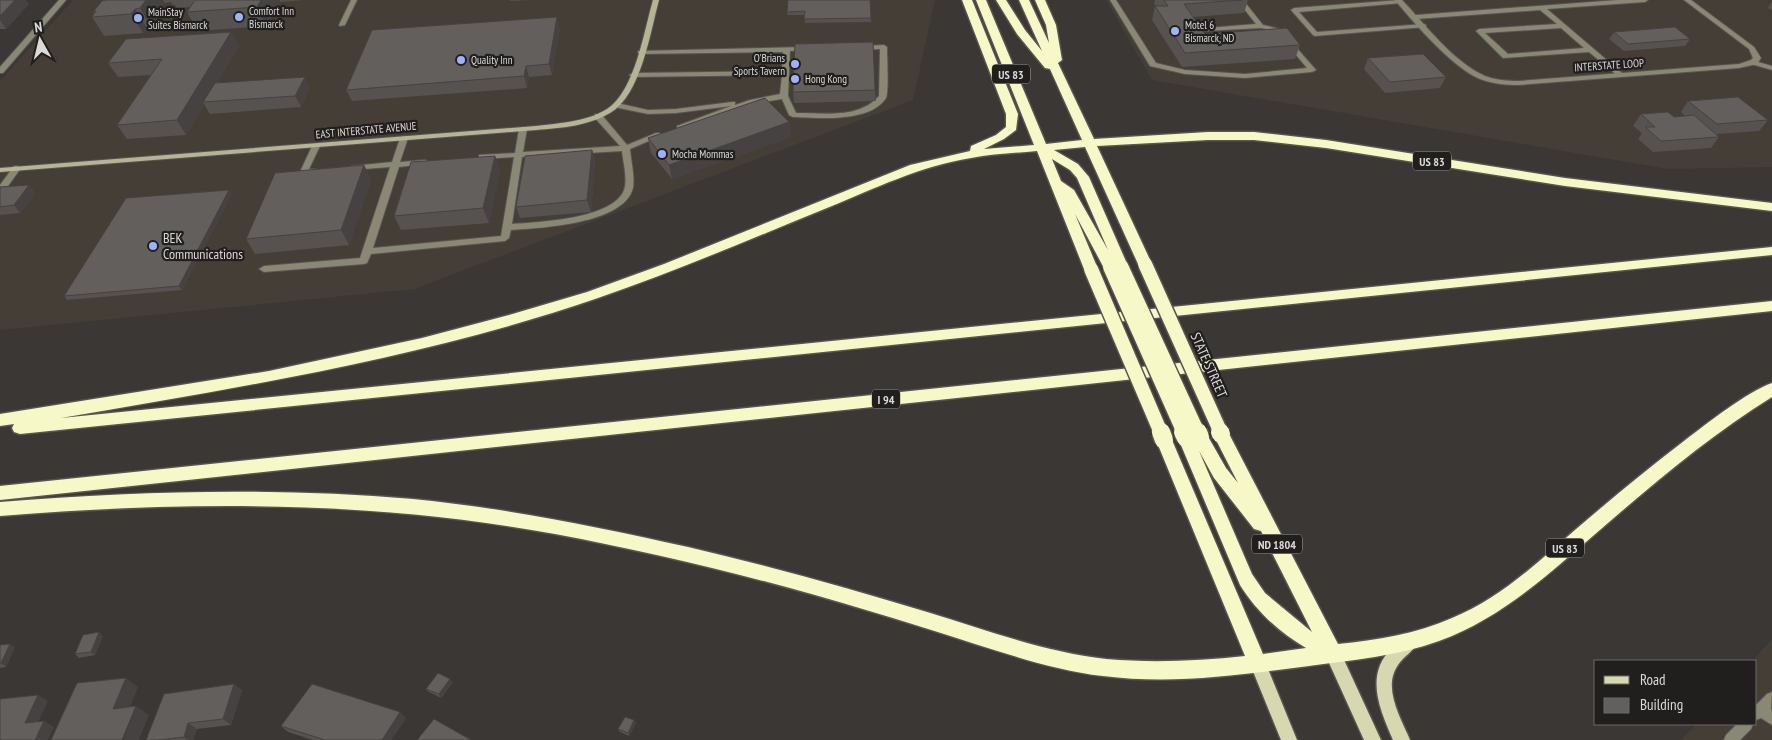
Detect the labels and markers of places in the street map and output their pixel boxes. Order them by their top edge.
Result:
place label: Comfort Inn Bismarck [249,4,294,31]
place label: MainStay Suites Bismarck [148,5,208,32]
marker: Comfort Inn Bismarck [233,11,245,23]
marker: MainStay Suites Bismarck [132,12,144,24]
place label: Motel 6 Bismarck, ND [1185,18,1235,45]
marker: Motel 6 Bismarck, ND [1169,25,1181,37]
place label: O'Brians Sports Tavern [734,51,785,78]
place label: Quality Inn [471,53,513,67]
marker: Quality Inn [455,54,467,66]
marker: O'Brians Sports Tavern [789,58,801,70]
place label: Hong Kong [805,72,847,86]
marker: Hong Kong [789,73,801,85]
place label: Mocha Mommas [672,147,734,161]
marker: Mocha Mommas [656,148,668,160]
place label: BEK Communications [163,229,243,263]
marker: BEK Communications [147,240,159,252]

